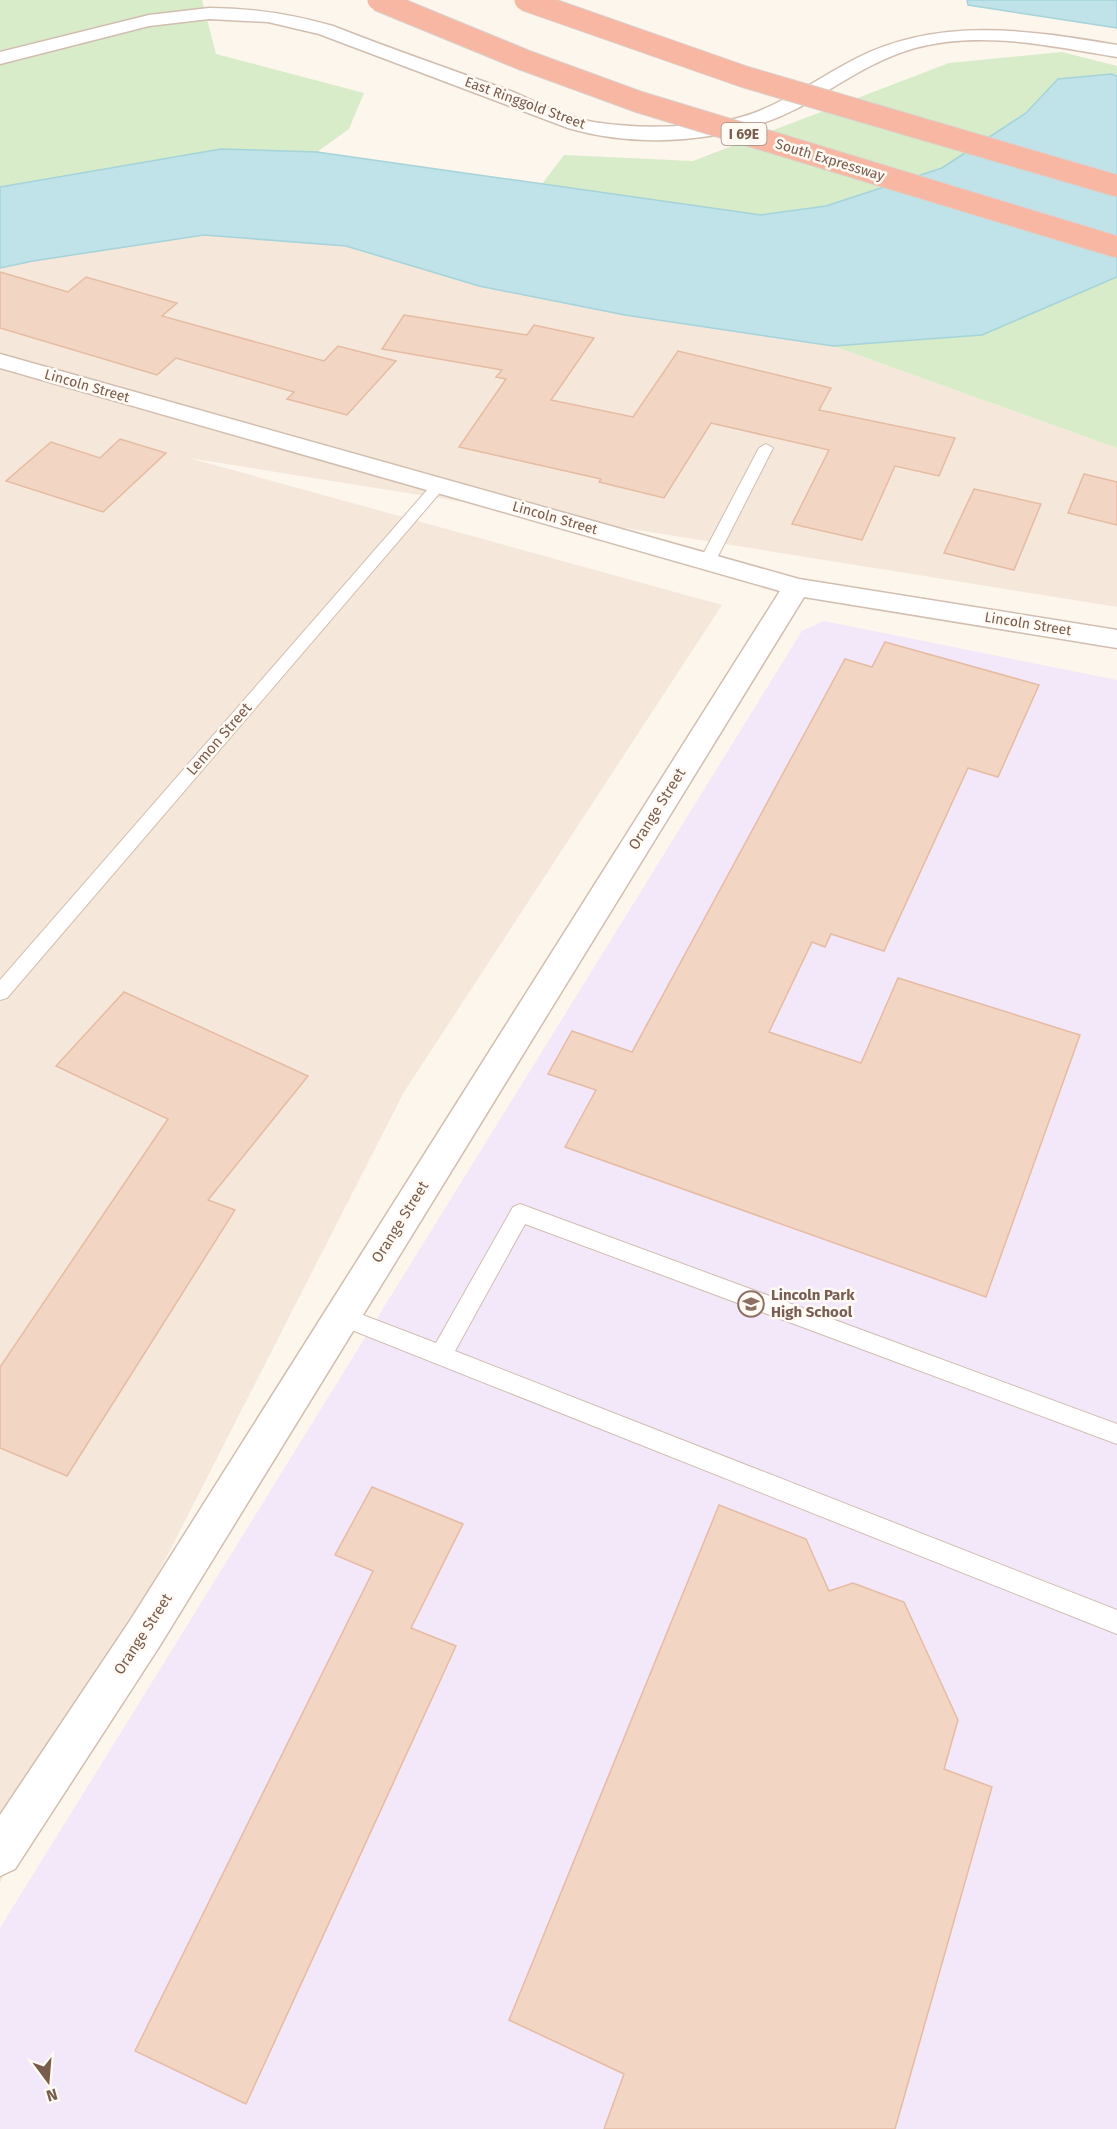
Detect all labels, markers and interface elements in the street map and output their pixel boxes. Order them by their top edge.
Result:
street label: East Ringgold Street [462,73,589,133]
road number: I 69E [722,123,766,145]
street label: South Expressway [773,135,887,185]
street label: Lincoln Street [42,366,132,407]
street label: Lincoln Street [510,498,600,539]
street label: Lincoln Street [983,609,1074,639]
street label: Lemon Street [183,699,256,779]
street label: Orange Street [625,764,690,853]
street label: Orange Street [368,1177,433,1266]
place label: Lincoln Park High School [771,1286,855,1321]
school or university icon: Lincoln Park High School [736,1289,766,1319]
street label: Orange Street [110,1590,176,1678]
north arrow [18,2051,78,2111]
text: N [44,2084,60,2106]

